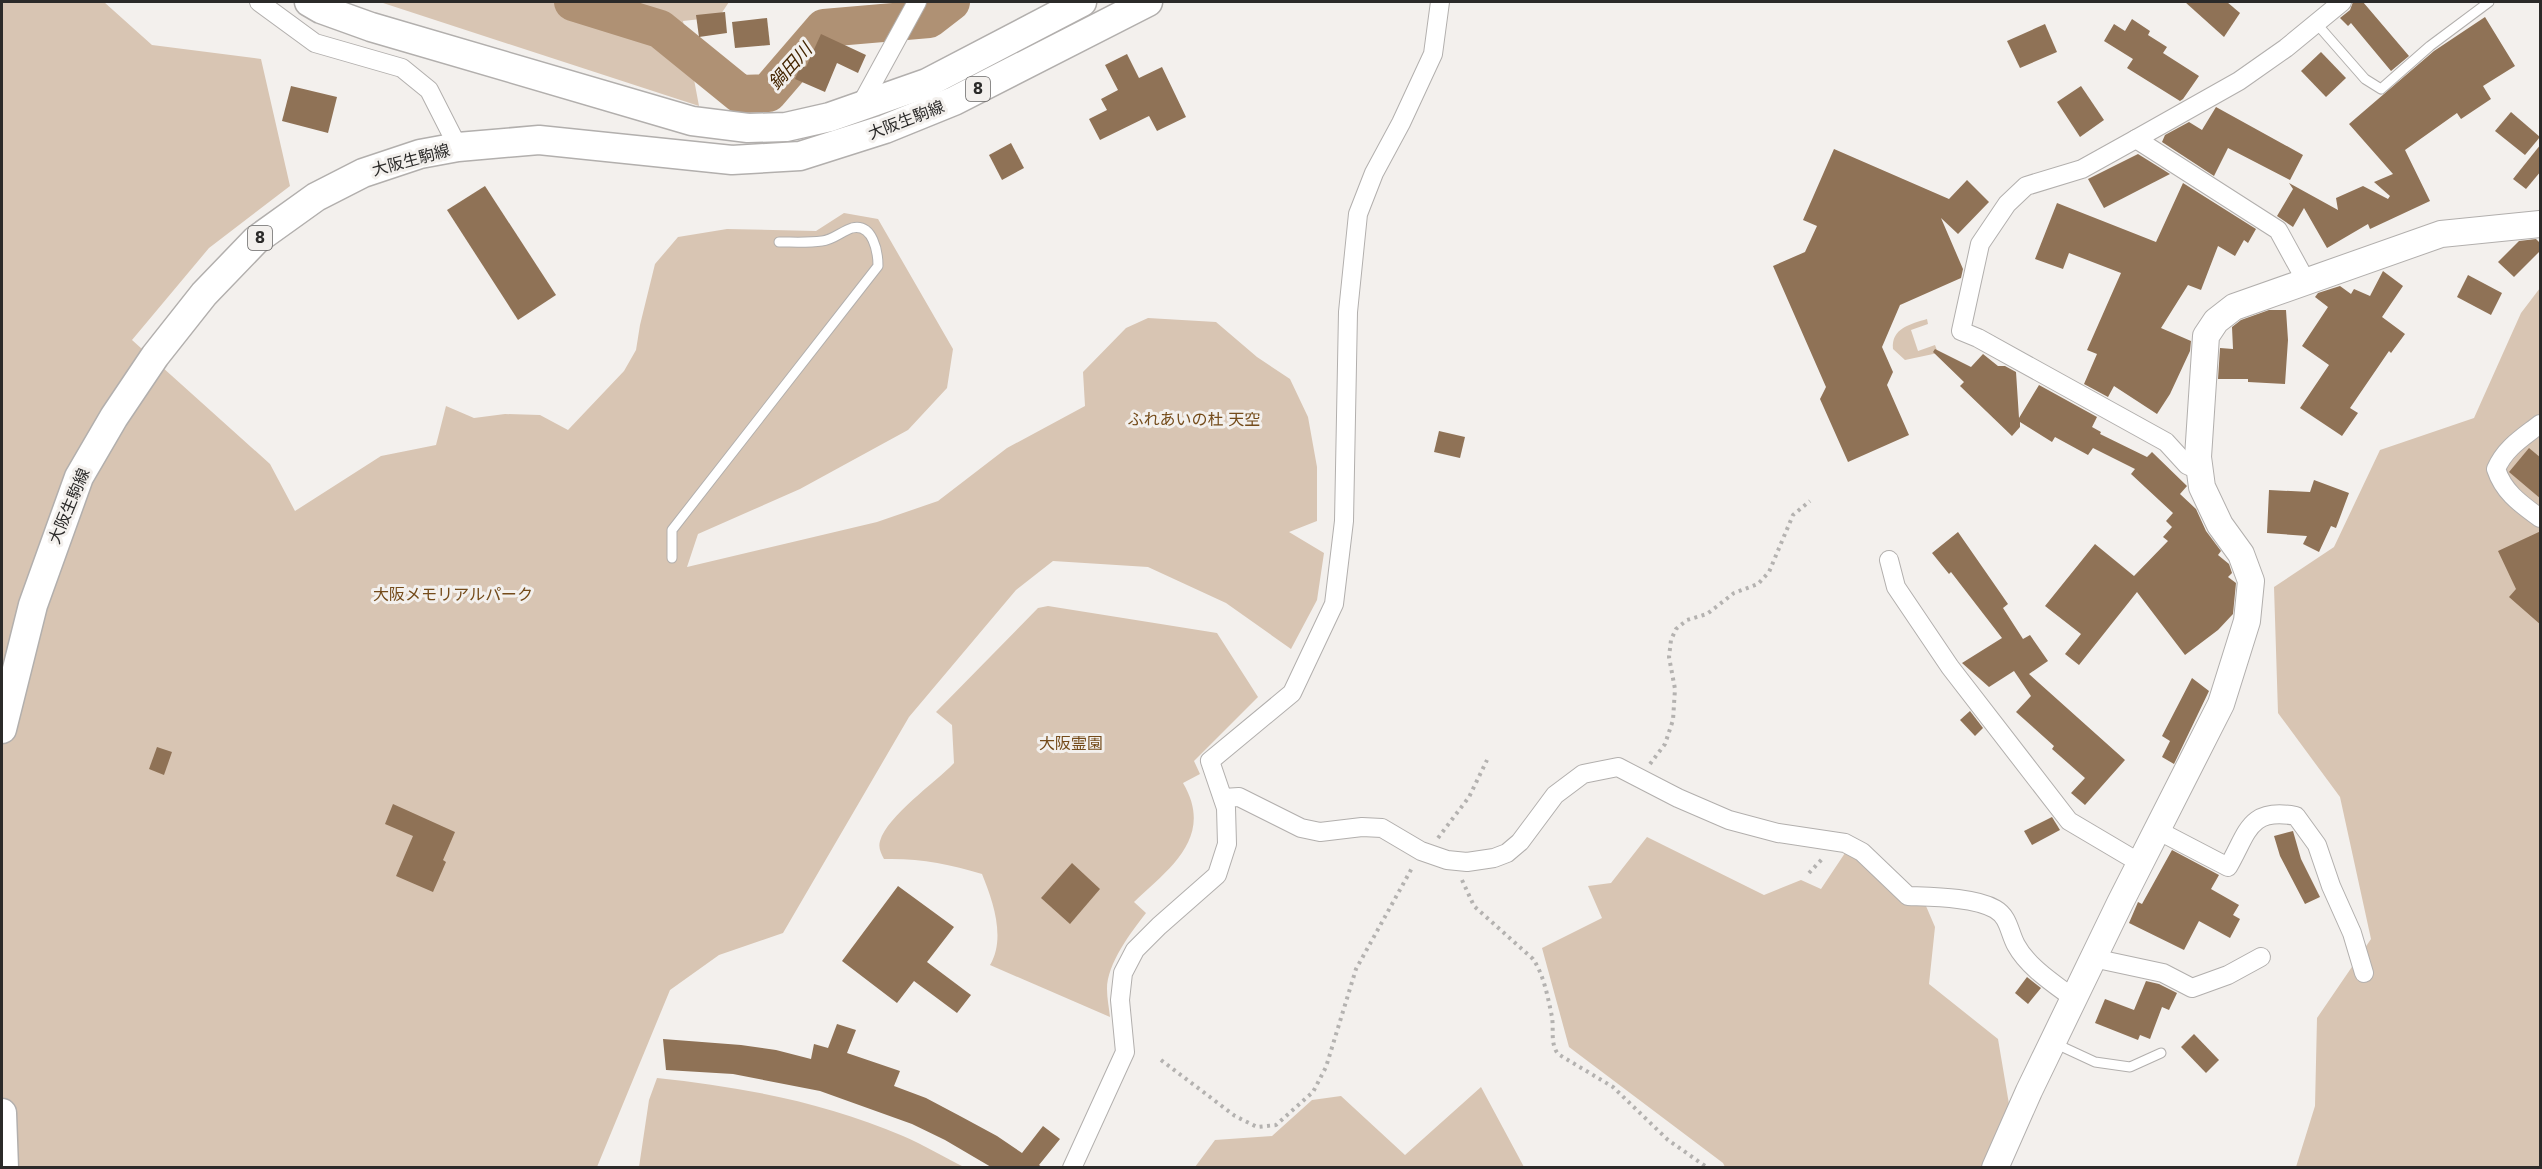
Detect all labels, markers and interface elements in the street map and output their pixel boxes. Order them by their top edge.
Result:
water label: 鍋田川 [764,37,817,93]
road number: 8 [966,77,990,101]
street label: 大阪生駒線 [865,97,947,143]
street label: 大阪生駒線 [370,140,452,180]
road number: 8 [248,226,272,250]
park label: ふれあいの杜 天空 [1127,410,1261,429]
street label: 大阪生駒線 [45,465,93,547]
park label: 大阪メモリアルパーク [373,585,533,604]
park label: 大阪霊園 [1039,734,1103,753]

